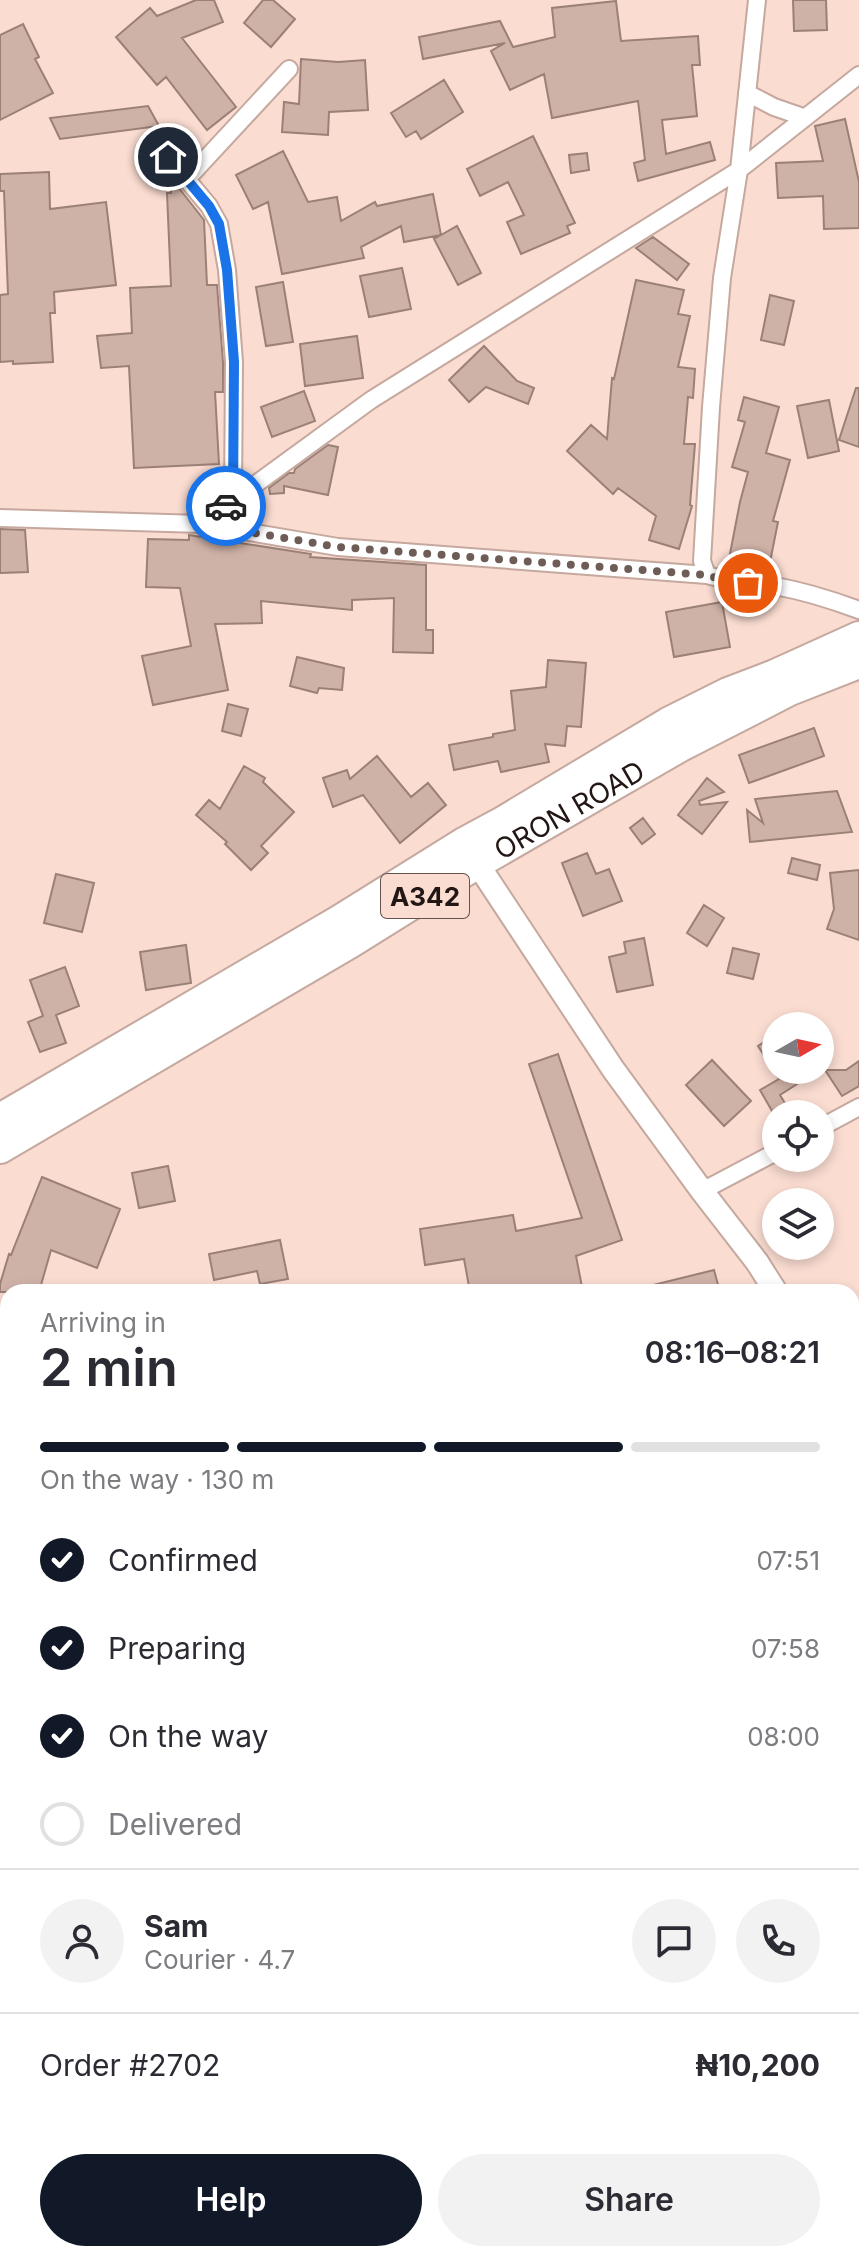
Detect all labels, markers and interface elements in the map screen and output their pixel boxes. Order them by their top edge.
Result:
pin [134,123,202,191]
icon: home [146,135,190,179]
courier [186,466,266,546]
icon: car [204,484,248,528]
pin [714,549,782,617]
icon: bag [726,561,770,605]
street label: ORON ROAD [488,754,651,867]
road number: A342 [381,874,469,918]
north arrow [762,1012,834,1084]
map controls [762,1012,834,1260]
button: locate [762,1100,834,1172]
button: layers [762,1188,834,1260]
text: Arriving in [40,1307,166,1338]
text: 08:16–08:21 [645,1334,820,1370]
text: 2 min [40,1336,178,1399]
text: On the way · 130 m [40,1464,274,1495]
icon: check [40,1538,84,1582]
text: Confirmed [108,1542,258,1578]
text: 07:51 [756,1545,820,1576]
icon: check [40,1626,84,1670]
text: Preparing [108,1630,246,1666]
text: 07:58 [751,1633,820,1664]
icon: check [40,1714,84,1758]
text: On the way [108,1718,268,1754]
text: 08:00 [747,1721,820,1752]
text: Delivered [108,1806,242,1842]
button: person [40,1899,124,1983]
button: chat [632,1899,716,1983]
button: phone [736,1899,820,1983]
text: Sam [144,1908,208,1944]
text: Courier · 4.7 [144,1944,295,1975]
text: Order #2702 [40,2047,220,2083]
text: ₦10,200 [696,2047,820,2083]
button: Help [40,2154,422,2246]
button: Share [438,2154,820,2246]

